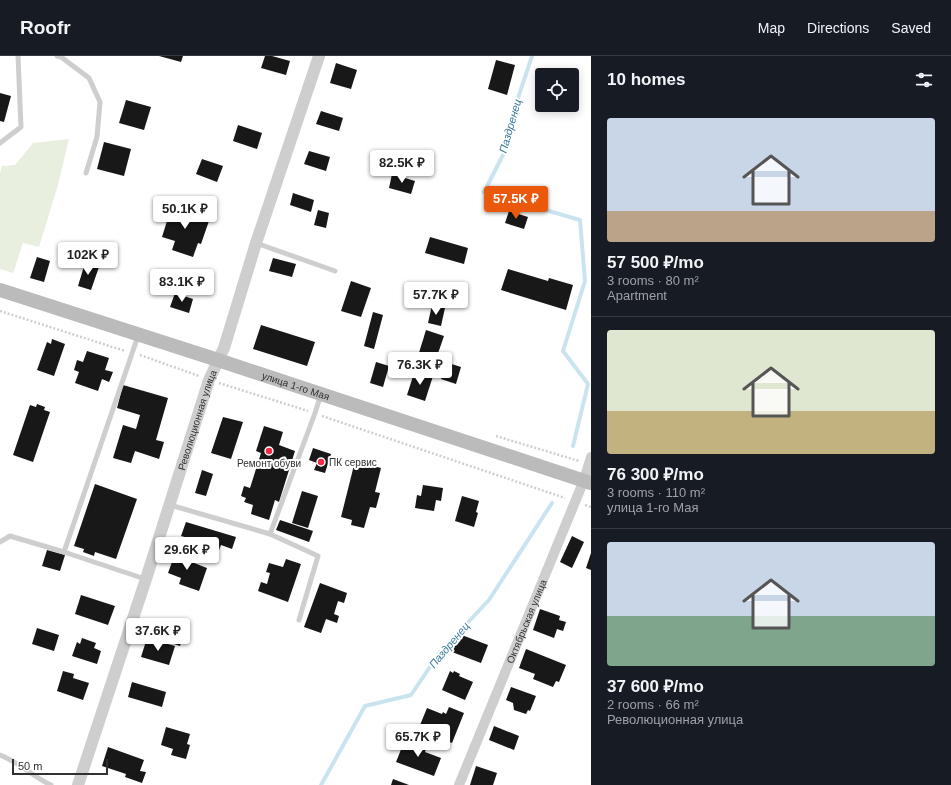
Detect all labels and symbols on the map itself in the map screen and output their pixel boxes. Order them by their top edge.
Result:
water label: Паздренец [497,98,523,154]
pin: 82.5K ₽ [365,150,439,184]
pin: 57.5K ₽ [479,186,553,220]
pin: 50.1K ₽ [148,196,222,230]
pin: 102K ₽ [55,242,121,276]
pin: 83.1K ₽ [145,269,219,303]
pin: 57.7K ₽ [399,282,473,316]
pin: 76.3K ₽ [383,352,457,386]
street label: Революционная улица [176,368,219,472]
street label: улица 1-го Мая [261,370,331,402]
marker: Ремонт обуви [264,446,274,456]
marker: ПК сервис [316,457,326,467]
place label: ПК сервис [329,457,377,468]
place label: Ремонт обуви [237,458,301,469]
pin: 29.6K ₽ [150,537,224,571]
street label: Октябрьская улица [504,577,549,665]
pin: 37.6K ₽ [121,618,195,652]
water label: Паздренец [427,620,471,670]
pin: 65.7K ₽ [381,724,455,758]
scale bar [12,757,108,776]

